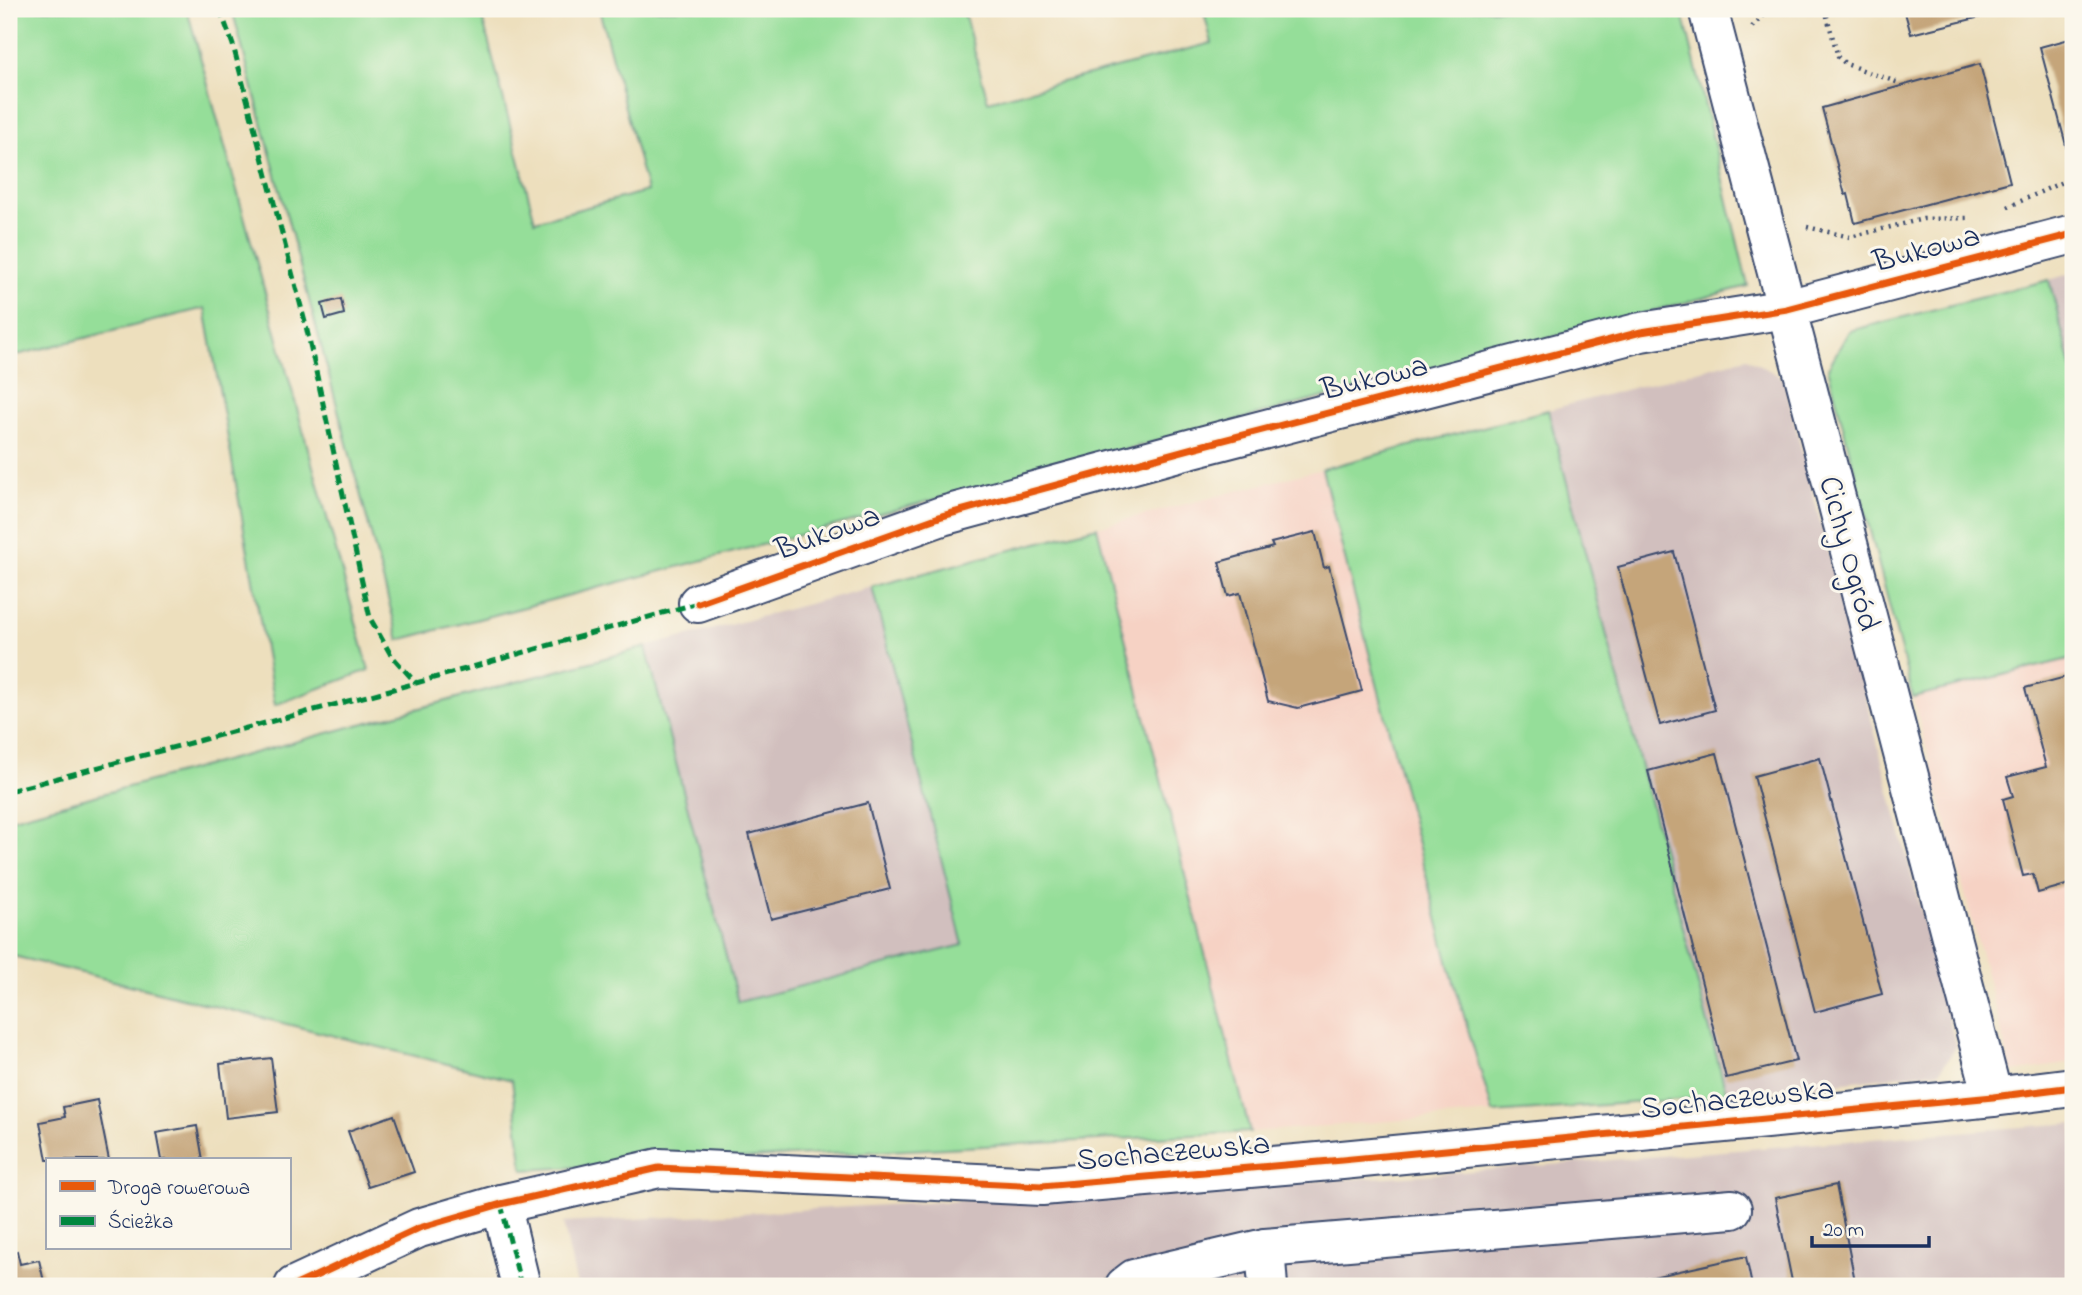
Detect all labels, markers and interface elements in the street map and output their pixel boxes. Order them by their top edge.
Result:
street label: Bukowa [1867,214,1985,287]
street label: Bukowa [1315,343,1433,416]
street label: Cichy Ogród [1804,471,1891,637]
street label: Bukowa [768,494,887,575]
street label: Sochaczewska [1638,1067,1836,1134]
street label: Sochaczewska [1074,1122,1272,1185]
legend [46,1158,290,1250]
text: Droga rowerowa [107,1174,250,1206]
scale bar [1812,1204,1930,1248]
text: Ścieżka [108,1208,173,1238]
text: 20 m [1823,1216,1864,1246]

